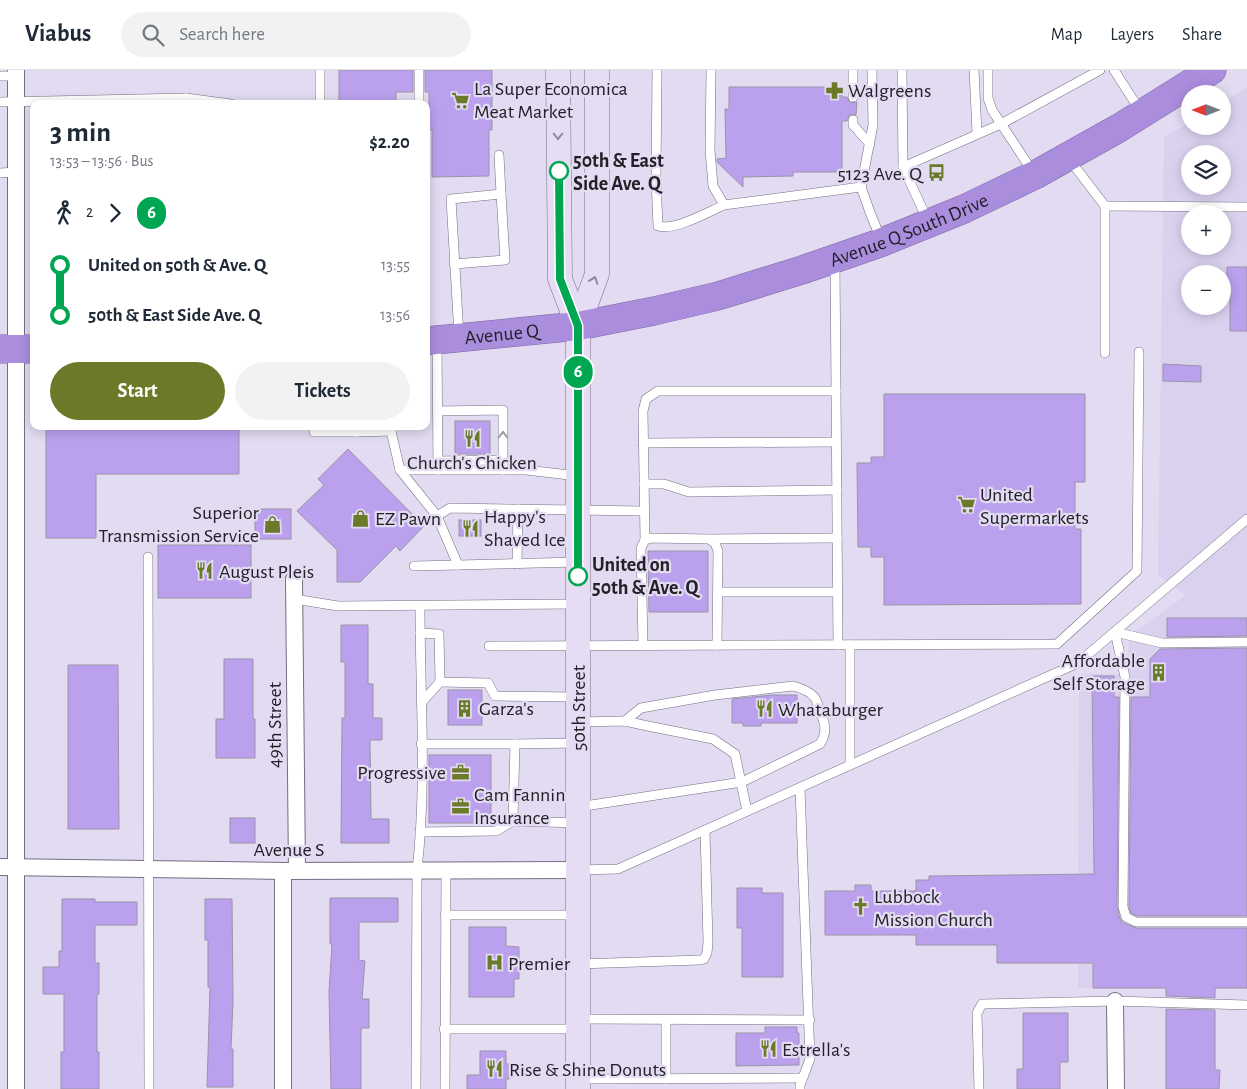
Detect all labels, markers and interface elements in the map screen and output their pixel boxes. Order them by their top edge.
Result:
search box [121,12,471,57]
icon: search [139,21,167,49]
text: Viabus [25,22,91,46]
text: Search here [179,25,265,44]
text: Map [1051,26,1082,44]
text: Layers [1110,26,1154,44]
text: Share [1182,26,1222,44]
place label: La Super Economica Meat Market [474,79,628,122]
pharmacy icon: Walgreens [824,80,844,100]
place label: Walgreens [848,81,931,101]
north arrow [1181,85,1231,135]
map controls [1181,85,1231,315]
supermarket icon: La Super Economica Meat Market [450,90,470,110]
text: 3 min [50,119,111,147]
one-way arrow [553,132,563,140]
text: $2.20 [369,133,410,152]
button: layers [1181,145,1231,195]
place label: 50th & East Side Ave. Q [573,151,664,195]
text: 13:53 – 13:56 · Bus [50,153,154,169]
marker: 50th & East Side Ave. Q [549,161,569,181]
bus stop icon: 5123 Ave. Q [926,163,946,183]
place label: 5123 Ave. Q [838,164,924,184]
street label: Avenue Q South Drive [827,190,992,271]
icon: walk [50,199,78,227]
icon: forward [101,199,129,227]
text: 2 [86,204,93,220]
text: 6 [147,204,156,222]
button: + [1181,205,1231,255]
text: United on 50th & Ave. Q [88,256,266,275]
text: 13:55 [381,257,410,273]
button: − [1181,265,1231,315]
one-way arrow [588,277,598,285]
text: 50th & East Side Ave. Q [88,306,261,325]
text: 13:56 [380,307,410,323]
street label: Avenue Q [464,321,542,348]
line badge: 6 [562,356,594,388]
button: Start [50,362,225,420]
button: Tickets [235,362,410,420]
text: 6 [574,363,582,381]
restaurant icon: Church's Chicken [462,428,482,448]
one-way arrow [498,431,508,438]
place label: Church's Chicken [407,453,537,473]
place label: United Supermarkets [980,485,1089,528]
supermarket icon: United Supermarkets [956,495,976,515]
place label: Superior Transmission Service [99,503,260,546]
place label: Happy's Shaved Ice [484,507,566,550]
shop icon: EZ Pawn [351,508,371,528]
place label: EZ Pawn [375,509,441,529]
shop icon: Superior Transmission Service [263,514,283,534]
restaurant icon: Happy's Shaved Ice [460,518,480,538]
place label: United on 50th & Ave. Q [592,555,701,599]
restaurant icon: August Pleis [195,561,215,581]
place label: August Pleis [219,562,314,582]
marker: United on 50th & Ave. Q [568,566,588,586]
place label: Affordable Self Storage [1053,651,1145,694]
building icon: Affordable Self Storage [1149,662,1169,682]
street label: 50th Street [569,664,589,751]
street label: 49th Street [265,681,285,768]
building icon: Garza's [455,698,475,718]
place label: Garza's [479,699,534,719]
restaurant icon: Whataburger [754,699,774,719]
place label: Whataburger [778,700,884,720]
office icon: Progressive [450,762,470,782]
place label: Progressive [357,763,446,783]
place label: Cam Fannin Insurance [474,785,565,828]
office icon: Cam Fannin Insurance [450,796,470,816]
street label: Avenue S [253,840,325,860]
place label: Lubbock Mission Church [874,887,993,930]
church icon: Lubbock Mission Church [850,897,870,917]
hospital icon: Premier [484,953,504,973]
place label: Premier [508,954,571,974]
restaurant icon: Estrella's [758,1039,778,1059]
place label: Estrella's [782,1040,850,1060]
restaurant icon: Rise & Shine Donuts [485,1059,505,1079]
place label: Rise & Shine Donuts [509,1060,666,1080]

